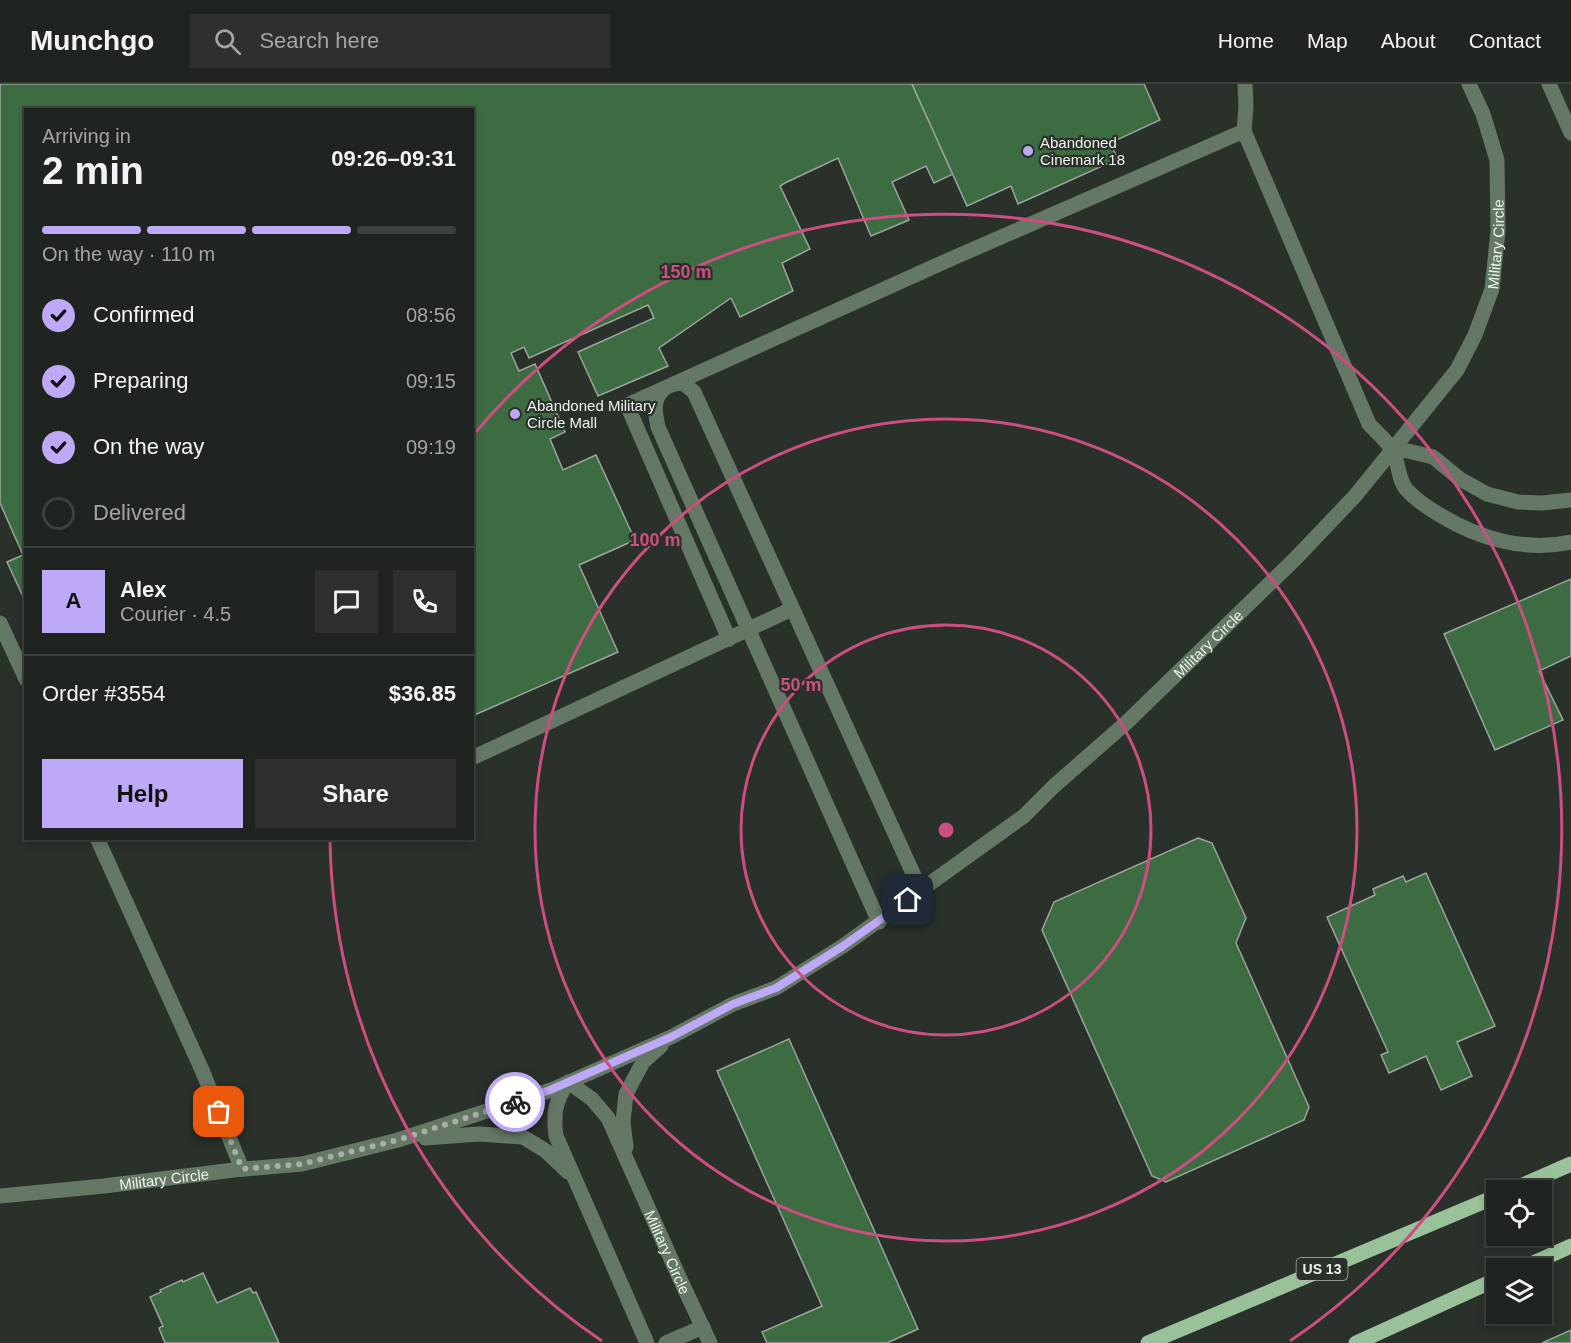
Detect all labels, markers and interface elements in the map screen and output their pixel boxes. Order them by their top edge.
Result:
search box [190,14,610,68]
text: Munchgo [30,25,154,56]
icon: search [211,25,244,58]
text: Search here [259,28,379,53]
text: Home [1218,29,1274,52]
text: Map [1307,29,1348,52]
text: About [1381,29,1436,52]
text: Contact [1469,29,1541,52]
text: Arriving in [42,125,131,147]
place label: Abandoned Cinemark 18 [1040,134,1125,168]
marker: Abandoned Cinemark 18 [1021,144,1035,158]
text: 09:26–09:31 [331,146,456,171]
text: 2 min [42,149,144,192]
street label: Military Circle [1484,199,1507,290]
text: On the way · 110 m [42,243,215,265]
text: 150 m [660,262,712,282]
icon: check [42,299,75,332]
text: Confirmed [93,302,194,327]
text: 08:56 [406,304,456,326]
icon: check [42,365,75,398]
text: Preparing [93,368,188,393]
text: 09:15 [406,370,456,392]
place label: Abandoned Military Circle Mall [527,397,656,431]
marker: Abandoned Military Circle Mall [508,407,522,421]
icon: check [42,431,75,464]
text: On the way [93,434,204,459]
text: 09:19 [406,436,456,458]
text: Delivered [93,500,186,525]
text: 100 m [629,530,681,550]
button: chat [315,570,378,633]
button: phone [393,570,456,633]
text: Alex [120,577,166,602]
text: A [66,588,81,613]
text: Courier · 4.5 [120,603,231,625]
street label: Military Circle [1170,606,1246,681]
text: 50 m [780,675,822,695]
text: Order #3554 [42,681,166,706]
text: $36.85 [389,681,456,706]
button: Help [42,759,243,828]
button: Share [255,759,456,828]
centre of rings [936,820,956,840]
pin [882,874,933,925]
icon: home [891,883,924,916]
courier [485,1072,545,1132]
pin [193,1086,244,1137]
icon: bike [499,1086,532,1119]
icon: bag [202,1095,235,1128]
street label: Military Circle [118,1165,210,1193]
map controls [1486,1180,1552,1324]
button: locate [1486,1180,1552,1246]
street label: Military Circle [642,1207,694,1297]
road number: US 13 [1296,1258,1348,1280]
button: layers [1486,1258,1552,1324]

